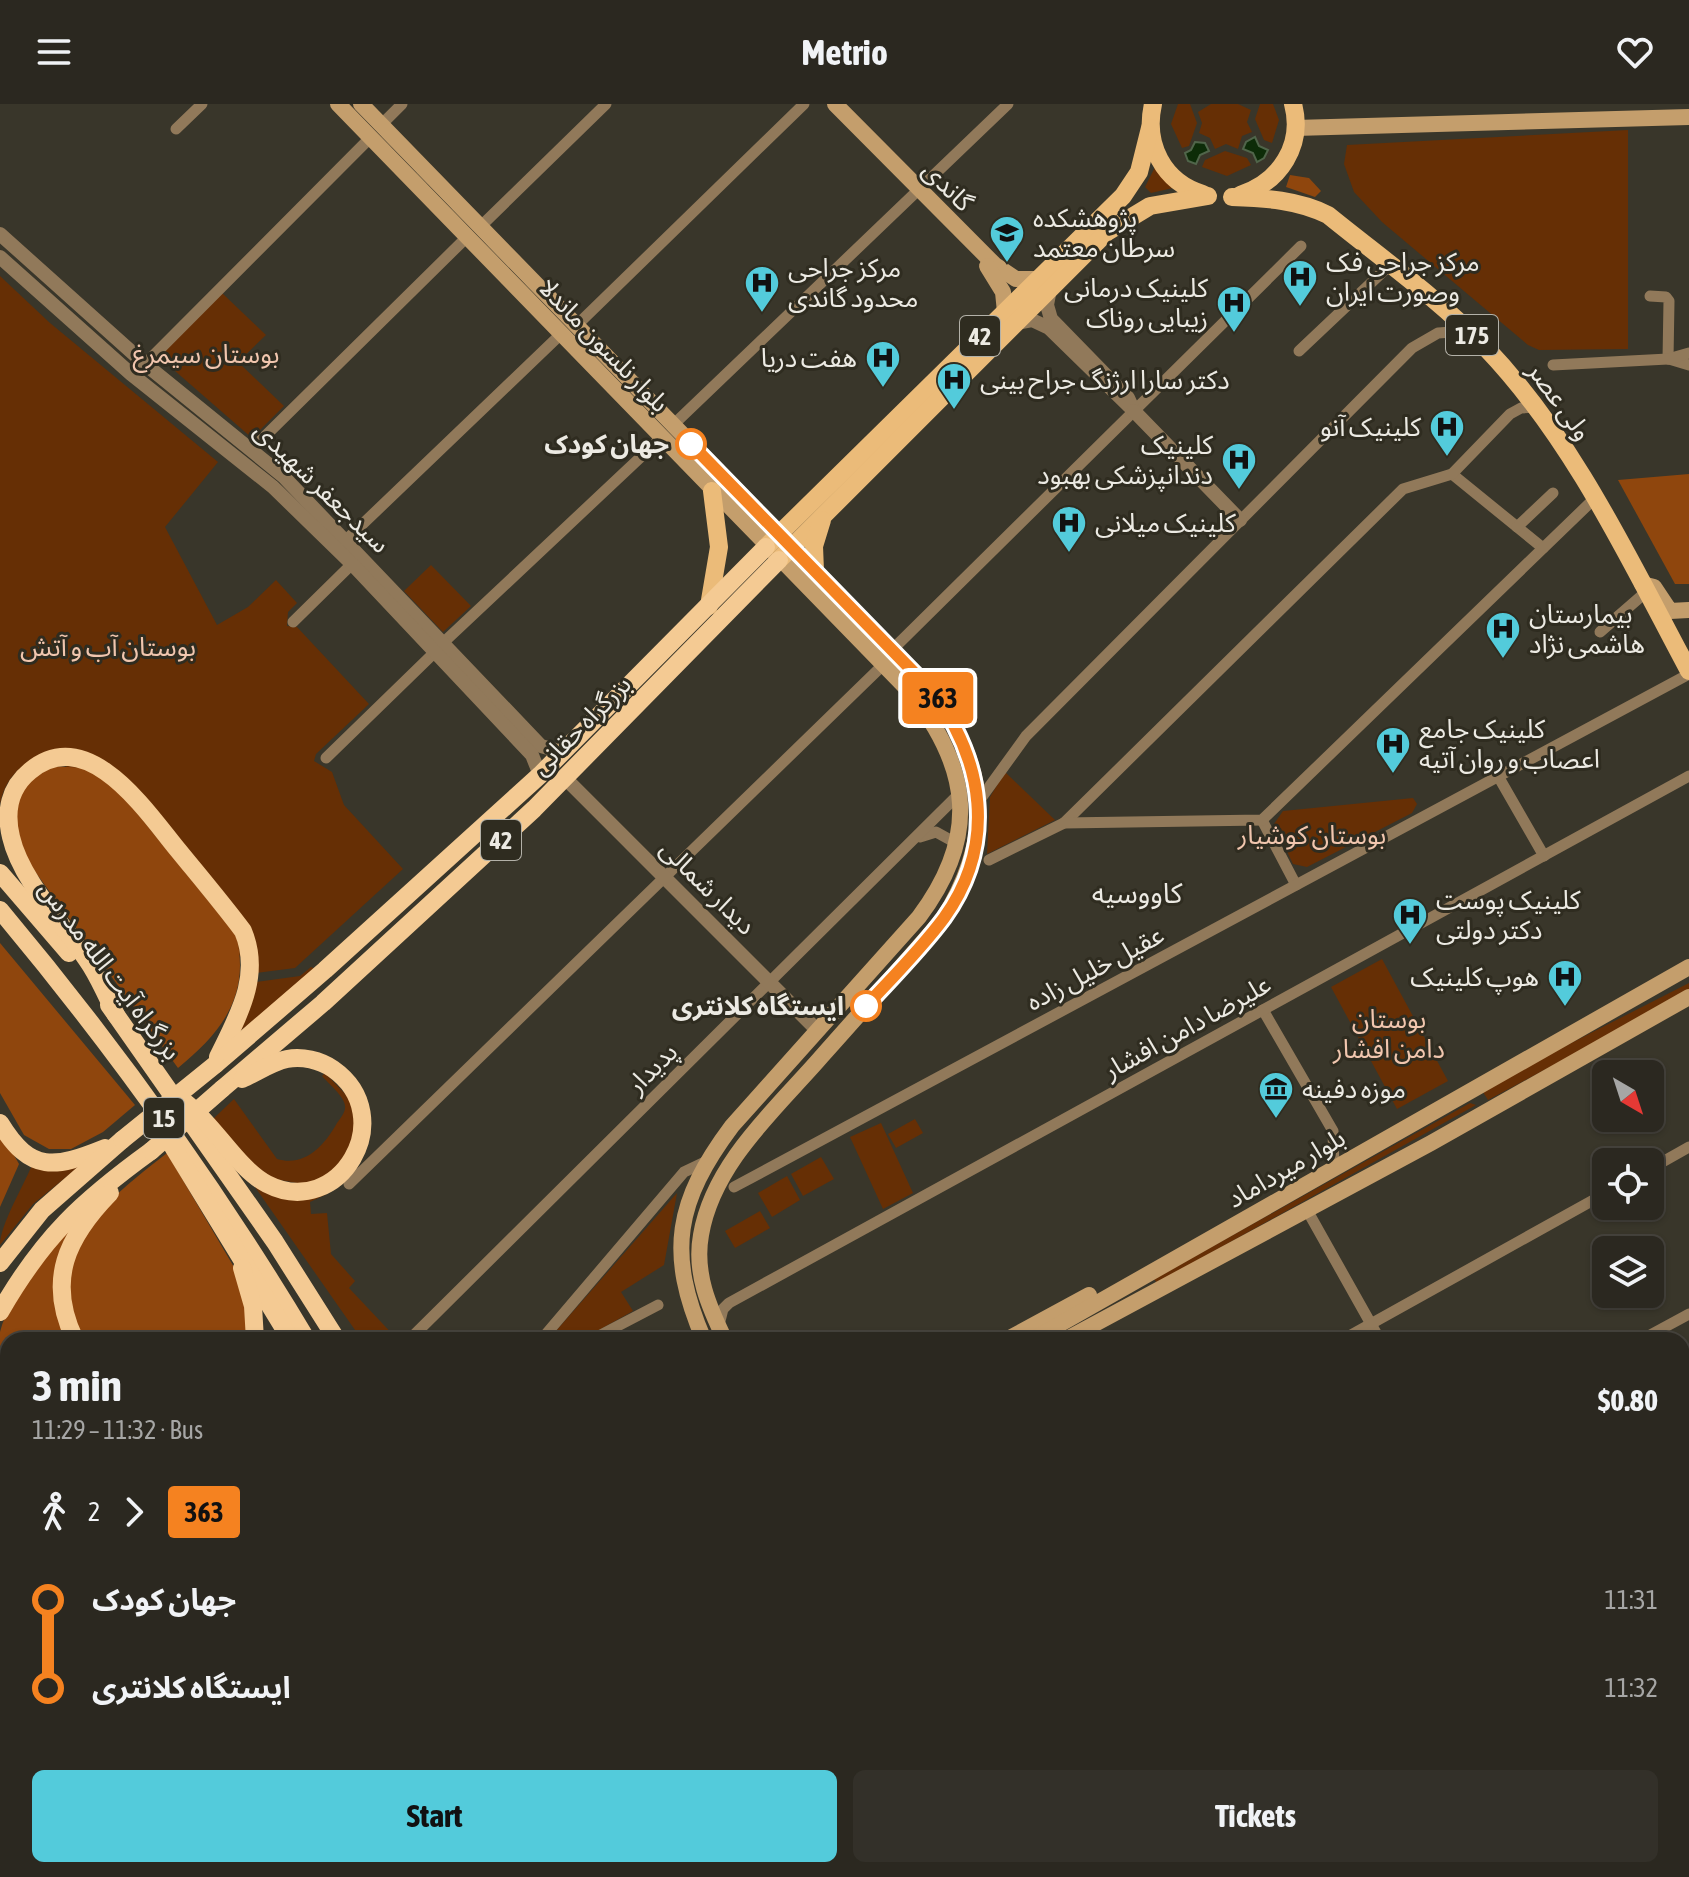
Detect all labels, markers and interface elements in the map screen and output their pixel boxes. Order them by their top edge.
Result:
icon: menu [32,30,76,74]
icon: heart [1613,30,1657,74]
text: Metrio [801,31,888,73]
street label: گاندی [917,155,980,218]
place label: پژوهشکده سرطان معتمد [1033,203,1175,263]
school or university icon: پژوهشکده سرطان معتمد [988,214,1026,264]
place label: مرکز جراحی فک وصورت ایران [1326,247,1480,307]
place label: مرکز جراحی محدود گاندی [788,253,919,313]
hospital icon: مرکز جراحی فک وصورت ایران [1281,258,1319,308]
hospital icon: مرکز جراحی محدود گاندی [743,264,781,314]
street label: بلوار نلسون ماندلا [533,272,675,418]
place label: کلینیک درمانی زیبایی روناک [1064,273,1208,333]
hospital icon: کلینیک درمانی زیبایی روناک [1215,284,1253,334]
road number: 175 [1446,315,1498,355]
road number: 42 [960,316,1000,356]
park label: بوستان سیمرغ [133,339,279,373]
hospital icon: هفت دریا [864,339,902,389]
place label: هفت دریا [761,343,857,373]
street label: ولی عصر [1521,355,1598,446]
hospital icon: دکتر سارا ارژنگ جراح بینی [935,361,973,411]
place label: دکتر سارا ارژنگ جراح بینی [980,365,1230,399]
hospital icon: کلینیک آنو [1428,408,1466,458]
place label: کلینیک آنو [1320,412,1421,442]
street label: سیدجعفر شهیدی [248,415,396,559]
place label: جهان کودک [544,429,669,459]
marker: جهان کودک [676,429,706,459]
place label: کلینیک دندانپزشکی بهبود [1037,430,1213,492]
hospital icon: کلینیک دندانپزشکی بهبود [1220,441,1258,491]
hospital icon: کلینیک میلانی [1050,504,1088,554]
place label: کلینیک میلانی [1095,508,1236,538]
place label: بیمارستان هاشمی نژاد [1529,599,1645,659]
hospital icon: بیمارستان هاشمی نژاد [1484,610,1522,660]
park label: بوستان آب و آتش [20,632,196,662]
street label: بزرگراه حقانی [525,669,637,781]
line badge: 363 [892,672,984,724]
text: 363 [918,682,958,714]
place label: کلینیک جامع اعصاب و روان آتیه [1419,714,1600,774]
hospital icon: کلینیک جامع اعصاب و روان آتیه [1374,725,1412,775]
road number: 42 [481,820,521,860]
park label: بوستان کوشیار [1237,820,1386,850]
street label: دیدار شمالی [654,833,762,941]
street label: بزرگراه آیت الله مدرس [33,874,187,1066]
district label: کاووسیه [1092,877,1183,910]
place label: کلینیک پوست دکتر دولتى [1436,885,1581,945]
hospital icon: کلینیک پوست دکتر دولتى [1391,896,1429,946]
street label: عقیل خلیل زاده [1021,919,1169,1017]
hospital icon: هوپ کلینیک [1546,958,1584,1008]
place label: هوپ کلینیک [1410,962,1539,995]
street label: علیرضا دامن افشار [1097,969,1276,1086]
place label: ایستگاه کلانتری [672,991,844,1021]
marker: ایستگاه کلانتری [851,991,881,1021]
park label: بوستان دامن افشار [1332,1004,1445,1064]
street label: پدیدار [620,1037,685,1102]
north arrow [1592,1060,1664,1132]
map controls [1592,1060,1664,1308]
museum icon: موزه دفینه [1257,1070,1295,1120]
place label: موزه دفینه [1302,1074,1406,1104]
road number: 15 [144,1098,184,1138]
street label: بلوار میرداماد [1222,1122,1350,1214]
button: locate [1592,1148,1664,1220]
button: layers [1592,1236,1664,1308]
text: 3 min [32,1360,122,1410]
text: $0.80 [1598,1383,1658,1417]
text: 11:29 – 11:32 · Bus [32,1415,203,1445]
icon: walk [32,1490,76,1534]
icon: forward [112,1490,156,1534]
text: 363 [184,1496,224,1528]
text: 2 [88,1497,100,1527]
text: جهان کودک [92,1582,236,1616]
text: 11:31 [1604,1585,1658,1615]
text: ایستگاه کلانتری [92,1670,291,1704]
text: 11:32 [1604,1673,1658,1703]
button: Start [32,1770,837,1862]
button: Tickets [853,1770,1658,1862]

